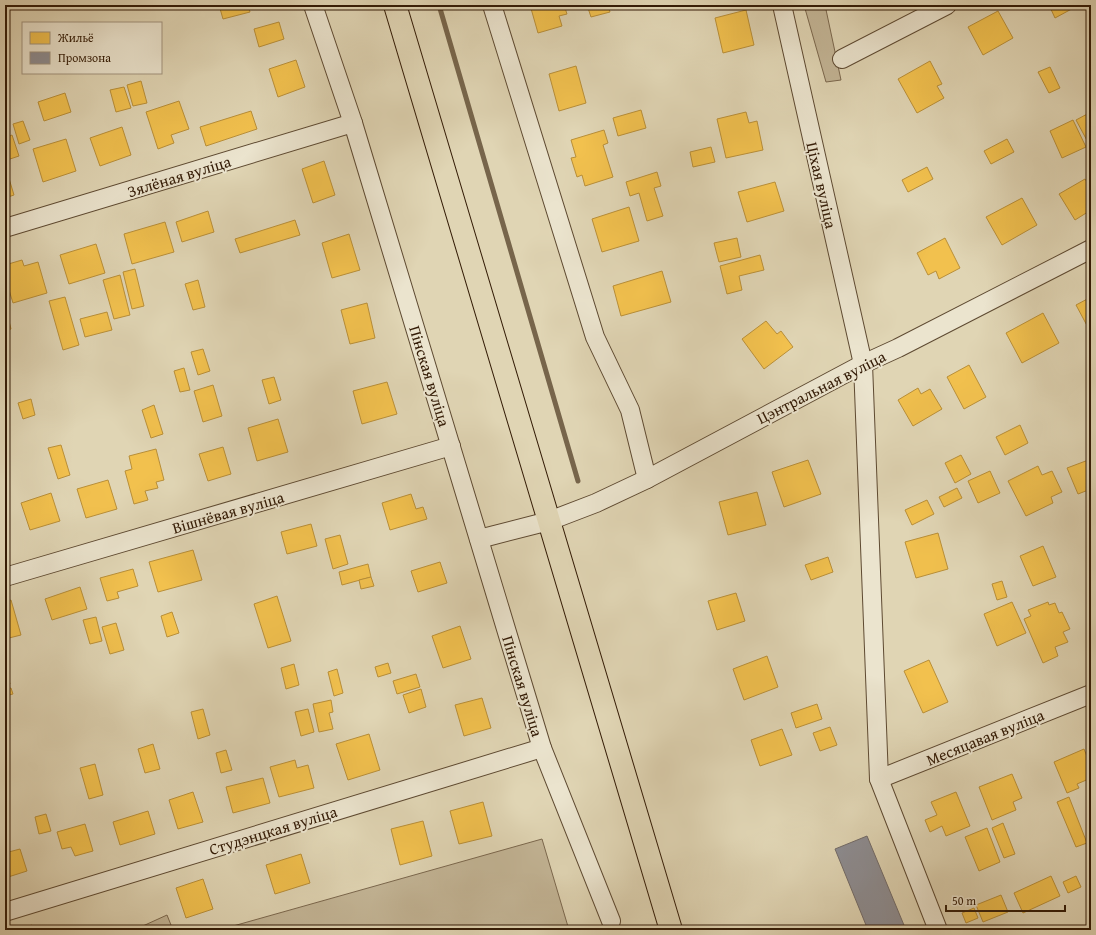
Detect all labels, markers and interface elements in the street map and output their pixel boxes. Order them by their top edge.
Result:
legend [22,22,162,74]
text: Жильё [57,29,94,46]
text: Промзона [58,49,111,66]
street label: Ціхая вуліца [800,139,844,231]
street label: Зялёная вуліца [124,149,234,203]
street label: Пінская вуліца [403,322,457,430]
street label: Цэнтральная вуліца [752,344,890,430]
street label: Вішнёвая вуліца [169,484,287,539]
street label: Пінская вуліца [496,632,550,740]
street label: Месяцавая вуліца [923,702,1048,772]
street label: Студэнцкая вуліца [206,799,340,861]
scale bar [946,887,1065,913]
text: 50 m [952,892,976,909]

